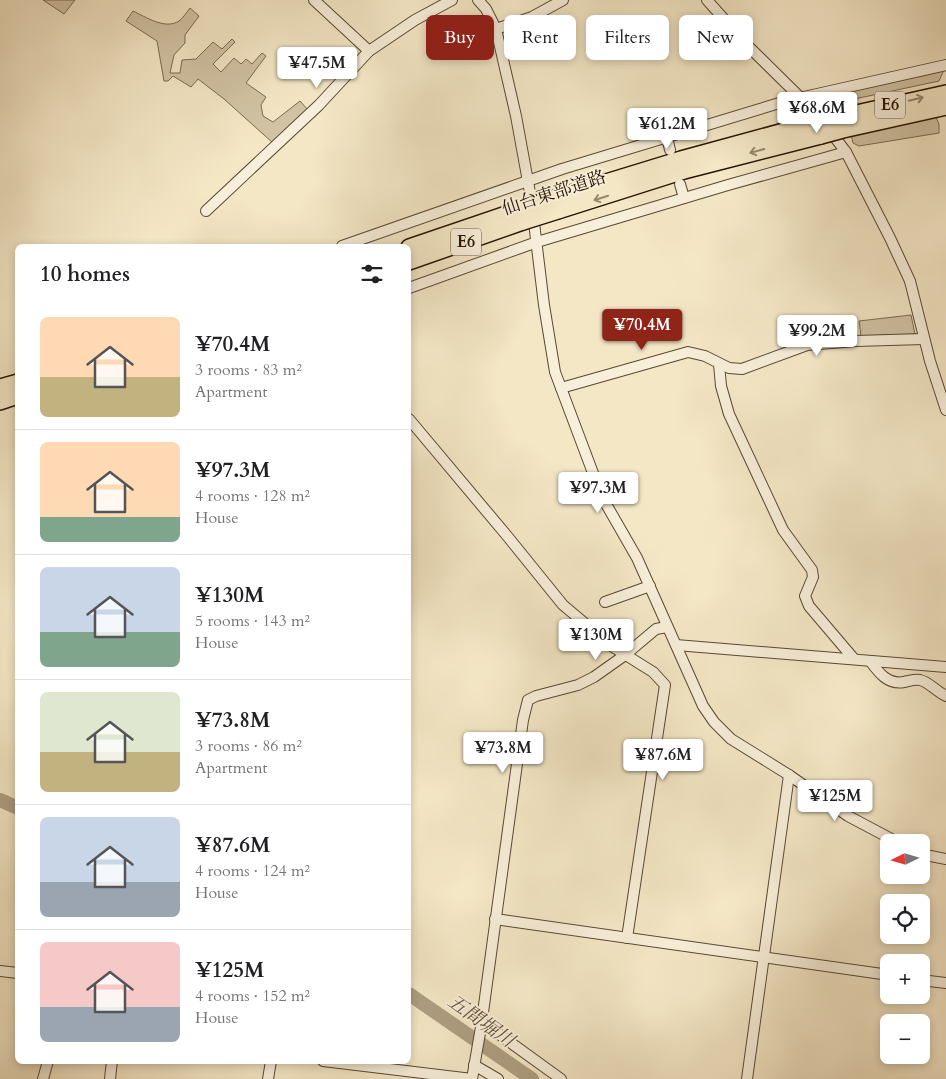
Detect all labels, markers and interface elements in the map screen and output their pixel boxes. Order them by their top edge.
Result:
chip: Buy [426,15,494,60]
chip: Rent [504,15,576,60]
chip: Filters [586,15,669,60]
chip: New [679,15,753,60]
pin: ¥47.5M [276,46,358,89]
text: ¥47.5M [288,52,346,74]
pin: ¥68.6M [776,92,858,134]
road number: E6 [875,92,905,118]
one-way arrow [908,94,924,104]
text: ¥68.6M [788,97,846,119]
pin: ¥61.2M [626,108,708,150]
text: ¥61.2M [638,113,696,135]
one-way arrow [749,147,765,157]
street label: 仙台東部道路 [499,164,609,222]
one-way arrow [593,193,609,203]
road number: E6 [451,228,481,256]
text: 10 homes [40,260,130,289]
icon: filters [358,260,386,288]
pin: ¥70.4M [601,308,683,351]
text: ¥70.4M [613,314,671,336]
pin: ¥99.2M [776,314,858,357]
text: ¥99.2M [788,320,846,342]
text: ¥70.4M [195,330,271,359]
icon: home [80,337,140,397]
text: 3 rooms · 83 m² [195,359,302,381]
text: Apartment [195,381,268,403]
text: ¥97.3M [195,456,271,485]
icon: home [80,462,140,522]
pin: ¥97.3M [557,472,639,514]
text: ¥97.3M [569,477,627,499]
text: 4 rooms · 128 m² [195,485,310,507]
text: House [195,507,238,529]
text: ¥130M [195,581,264,610]
icon: home [80,587,140,647]
text: 5 rooms · 143 m² [195,610,310,632]
pin: ¥130M [561,618,631,661]
text: ¥130M [570,624,622,646]
text: House [195,632,238,654]
text: ¥73.8M [195,706,271,735]
icon: home [80,712,140,772]
pin: ¥73.8M [462,732,544,774]
text: 3 rooms · 86 m² [195,735,302,757]
text: ¥73.8M [474,737,532,759]
pin: ¥87.6M [622,738,704,781]
text: ¥87.6M [634,744,692,766]
text: Apartment [195,757,268,779]
pin: ¥125M [800,780,870,822]
text: ¥125M [809,785,861,807]
text: ¥87.6M [195,831,271,860]
north arrow [880,834,930,884]
map controls [880,834,930,1064]
icon: home [80,837,140,897]
text: 4 rooms · 124 m² [195,860,310,882]
text: House [195,882,238,904]
button: locate [880,894,930,944]
button: + [880,954,930,1004]
text: ¥125M [195,956,264,985]
icon: home [80,962,140,1022]
text: 4 rooms · 152 m² [195,985,310,1007]
water label: 五間堀川 [442,989,521,1055]
text: House [195,1007,238,1029]
button: − [880,1014,930,1064]

